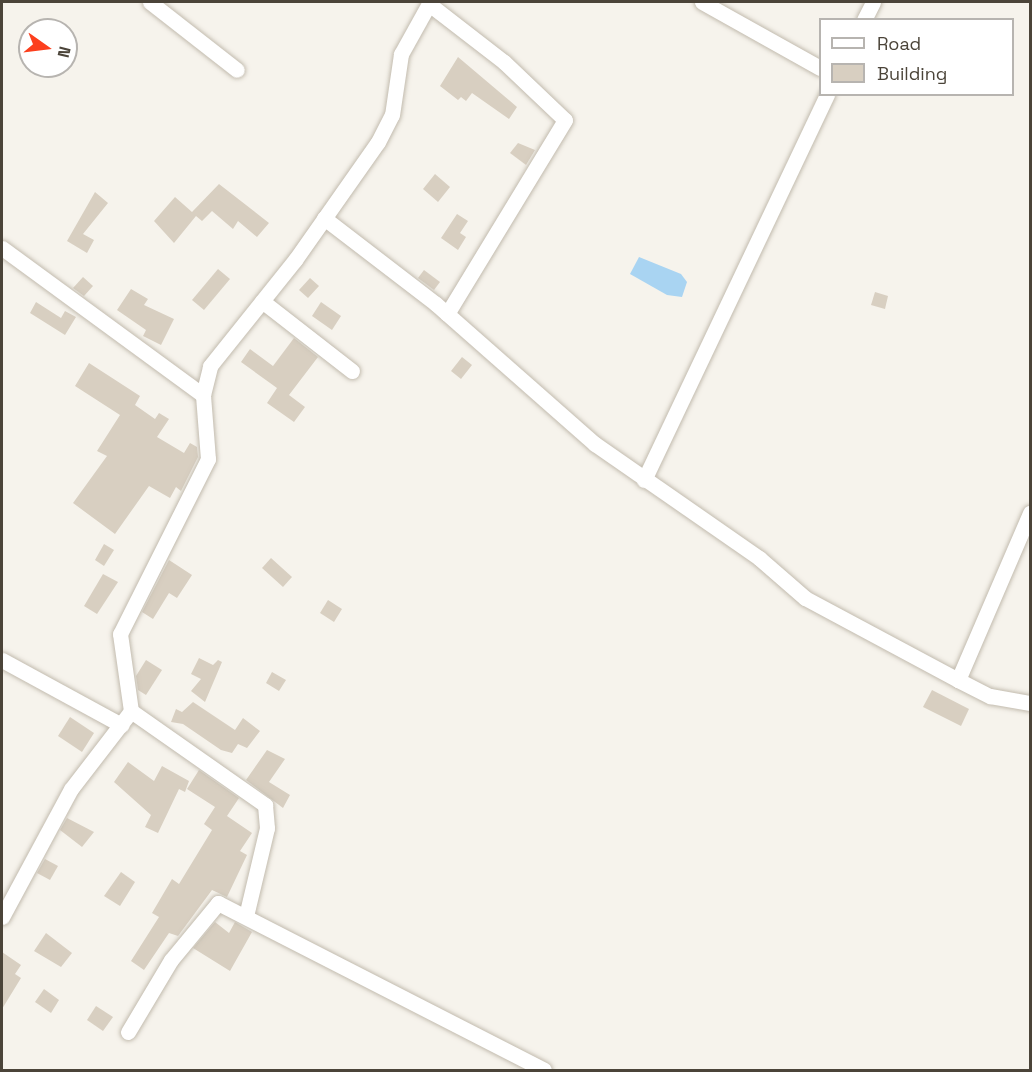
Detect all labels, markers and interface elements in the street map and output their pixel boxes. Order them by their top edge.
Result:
north arrow [18,18,78,78]
legend [819,18,1014,96]
text: Road [877,32,921,55]
text: N [53,44,75,60]
text: Building [877,62,947,85]

